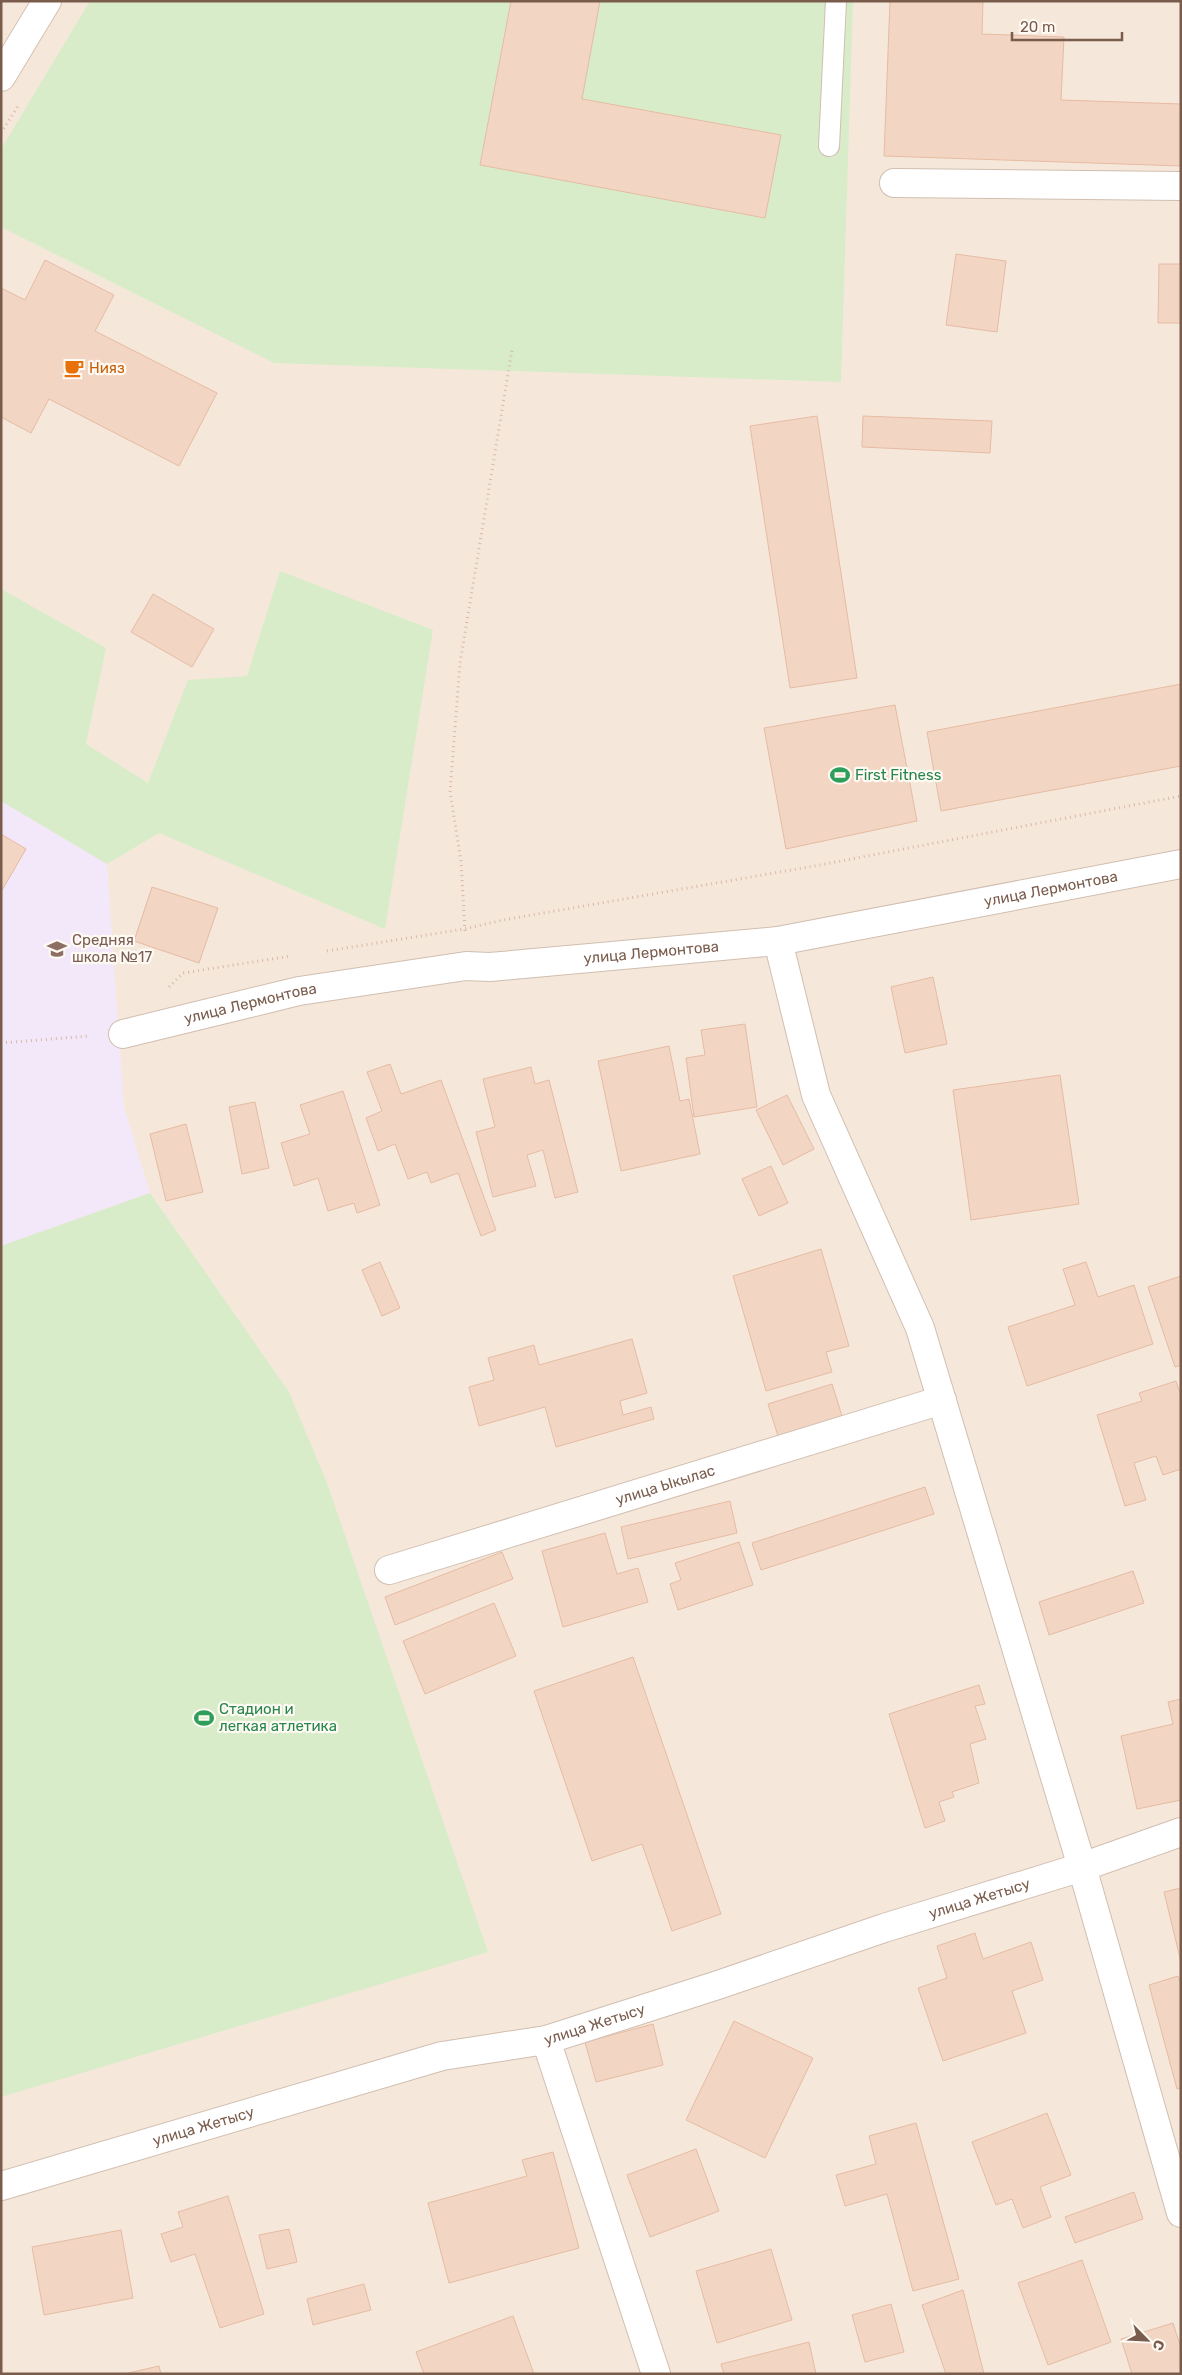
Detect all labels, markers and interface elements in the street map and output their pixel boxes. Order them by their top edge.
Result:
scale bar [1012,10,1122,42]
text: 20 m [1020,18,1055,36]
cafe icon: Нияз [63,357,85,379]
place label: Нияз [89,359,125,377]
sports icon: First Fitness [829,764,851,786]
place label: First Fitness [855,766,942,784]
street label: улица Лермонтова [982,867,1119,910]
place label: Средняя школа №17 [72,931,152,966]
street label: улица Лермонтова [583,937,720,968]
school or university icon: Средняя школа №17 [46,938,68,960]
street label: улица Лермонтова [182,979,318,1028]
street label: улица Ыкылас [613,1461,717,1509]
place label: Стадион и легкая атлетика [219,1700,337,1735]
sports icon: Стадион и легкая атлетика [193,1707,215,1729]
street label: улица Жетысу [927,1875,1032,1923]
street label: улица Жетысу [542,2000,647,2049]
street label: улица Жетысу [151,2103,256,2150]
north arrow [1122,2315,1172,2365]
text: С [1149,2337,1168,2353]

